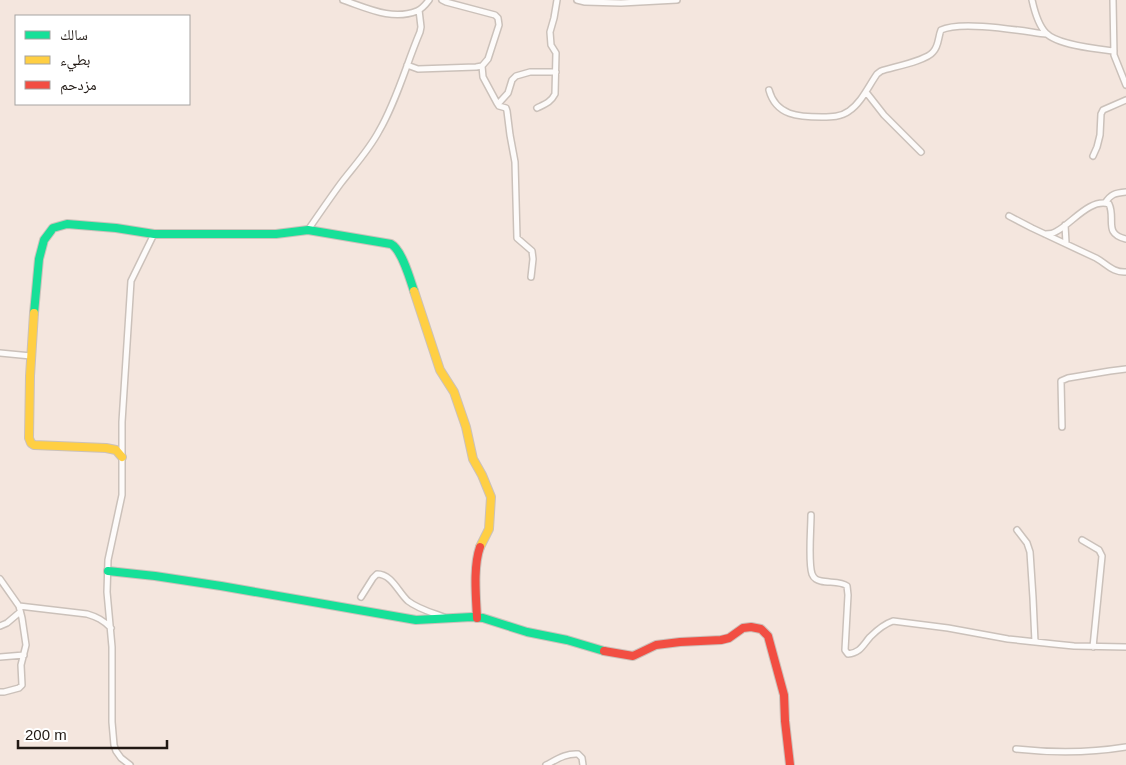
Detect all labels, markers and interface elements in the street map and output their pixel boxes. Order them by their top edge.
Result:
legend [15,15,190,105]
text: سالك [60,26,88,43]
text: بطيء [60,51,90,72]
text: مزدحم [60,76,97,95]
scale bar [18,718,166,750]
text: 200 m [25,726,67,743]

